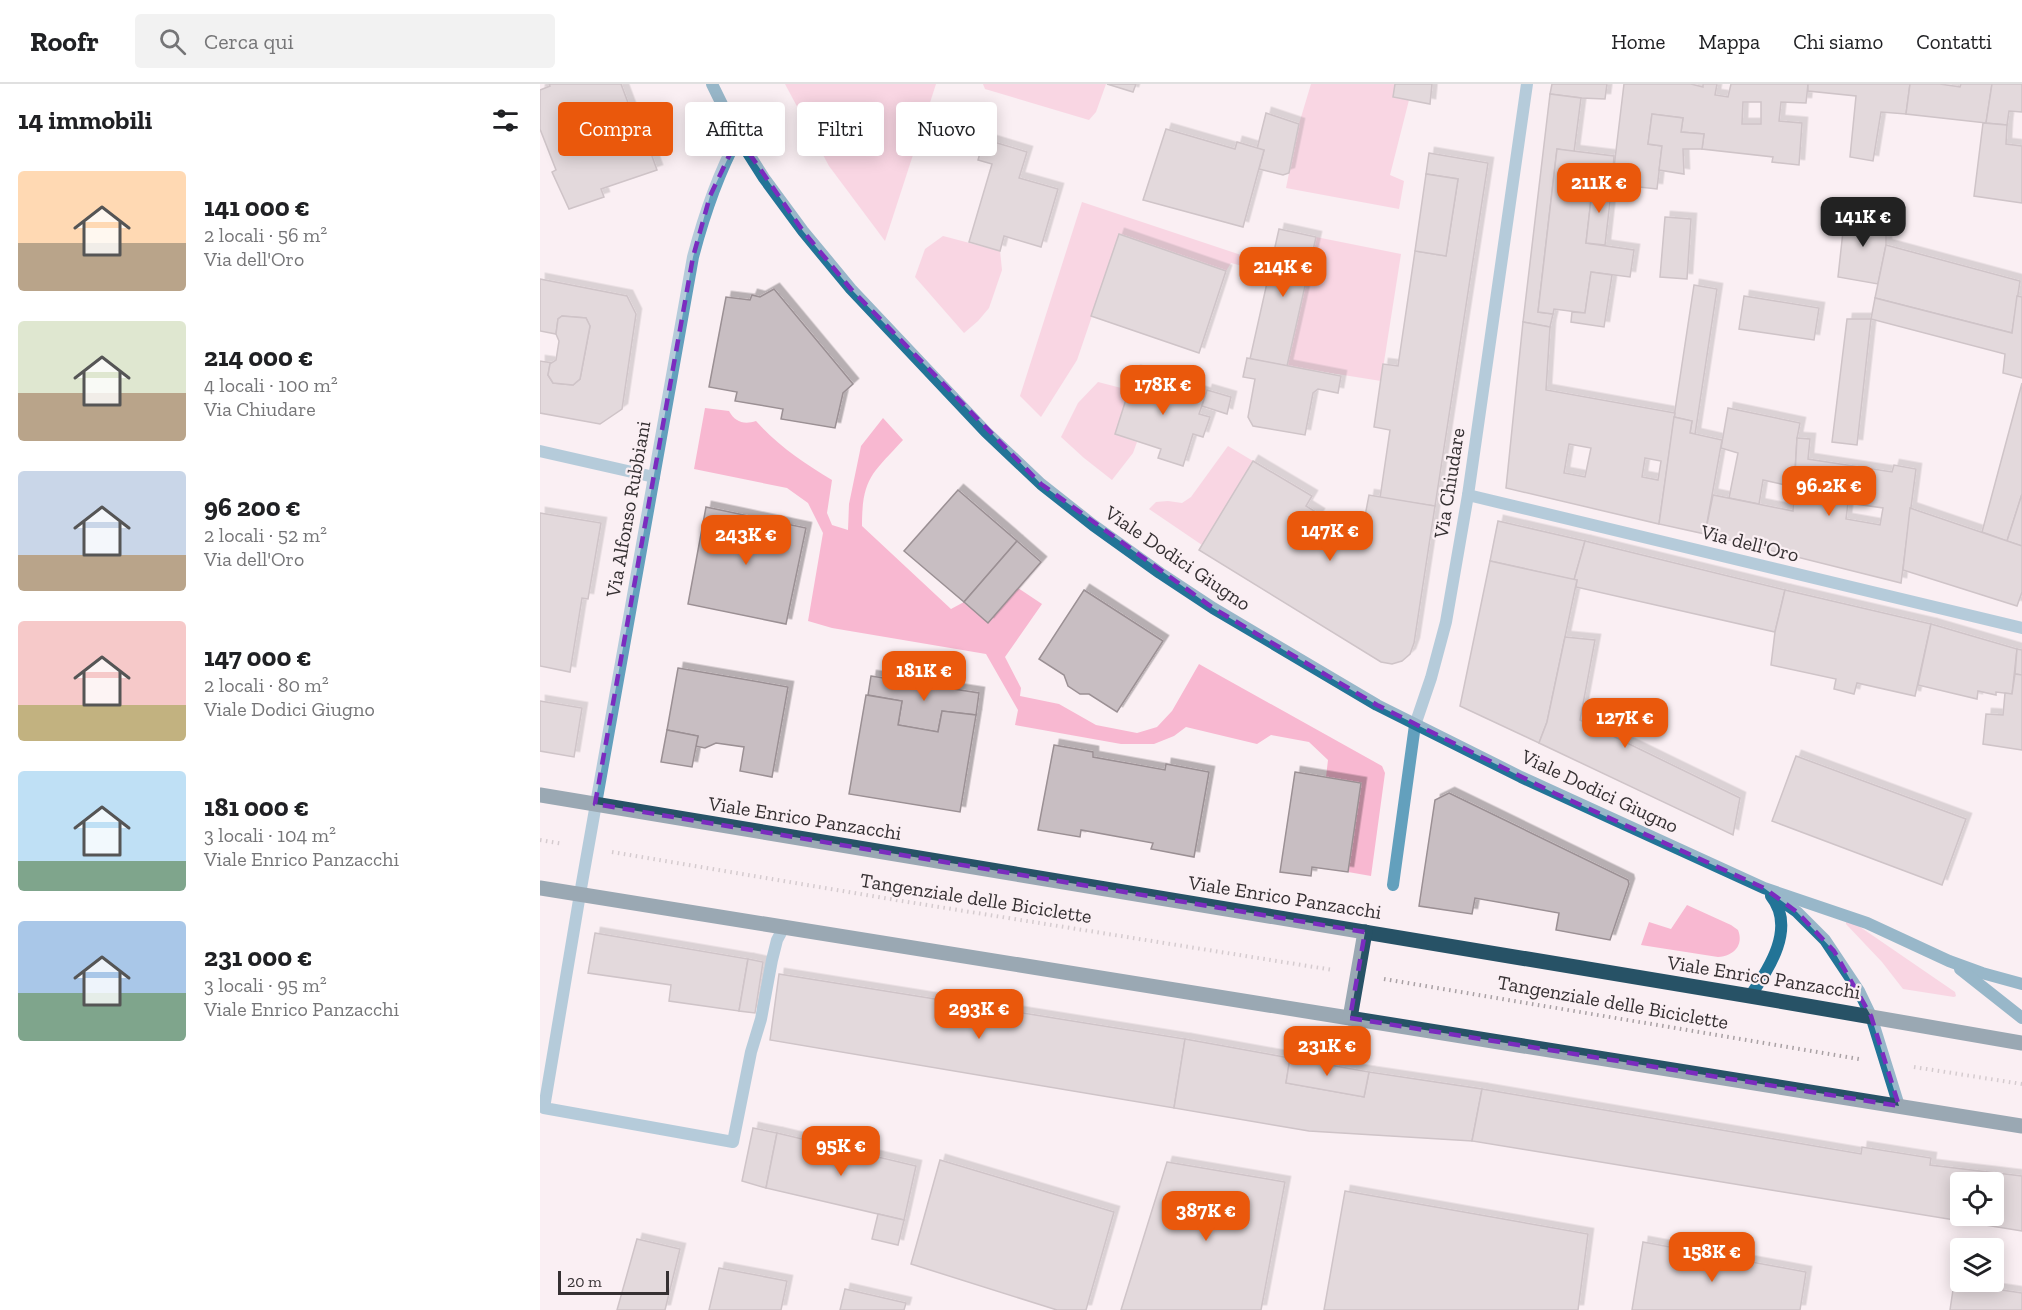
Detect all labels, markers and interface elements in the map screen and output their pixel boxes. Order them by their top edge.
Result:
search box [135,14,555,68]
text: Roofr [30,25,99,58]
icon: search [156,25,189,58]
text: Cerca qui [204,28,294,55]
text: Home [1611,29,1665,54]
text: Mappa [1698,29,1760,54]
text: Chi siamo [1793,29,1883,54]
text: Contatti [1916,29,1992,54]
chip: Compra [558,102,673,156]
chip: Affitta [685,102,785,156]
chip: Filtri [797,102,884,156]
chip: Nuovo [896,102,997,156]
text: 14 immobili [18,104,152,136]
icon: filters [489,104,522,137]
pin: 211K € [1550,163,1648,214]
text: 211K € [1571,170,1627,194]
text: 141 000 € [204,191,310,223]
icon: home [66,195,138,267]
pin: 141K € [1814,197,1912,248]
text: 141K € [1835,204,1891,228]
text: 2 locali · 56 m² [204,223,327,247]
text: Via dell'Oro [204,247,304,271]
pin: 214K € [1234,247,1332,298]
text: 214K € [1253,254,1313,278]
text: 214 000 € [204,341,313,373]
icon: home [66,345,138,417]
pin: 178K € [1114,365,1212,416]
text: 178K € [1134,372,1192,396]
text: 4 locali · 100 m² [204,373,338,397]
text: Via Chiudare [204,397,316,421]
street label: Via Alfonso Rubbiani [600,418,655,600]
street label: Via Chiudare [1428,426,1470,541]
pin: 96.2K € [1774,466,1884,517]
text: 96.2K € [1796,473,1862,497]
text: 96 200 € [204,491,301,523]
icon: home [66,495,138,567]
street label: Viale Dodici Giugno [1100,500,1255,616]
pin: 147K € [1281,511,1379,562]
pin: 243K € [697,515,795,566]
text: 147K € [1301,518,1359,542]
street label: Via dell'Oro [1697,519,1802,567]
text: 243K € [715,522,777,546]
text: 2 locali · 52 m² [204,523,327,547]
text: Via dell'Oro [204,547,304,571]
text: 147 000 € [204,641,312,673]
icon: home [66,645,138,717]
pin: 181K € [875,651,973,702]
text: 181K € [896,658,952,682]
text: 2 locali · 80 m² [204,673,329,697]
text: Viale Dodici Giugno [204,697,375,721]
pin: 127K € [1576,698,1674,749]
text: 127K € [1596,705,1654,729]
street label: Viale Dodici Giugno [1517,744,1682,838]
text: 181 000 € [204,791,309,823]
street label: Viale Enrico Panzacchi [706,791,904,845]
icon: home [66,795,138,867]
text: 3 locali · 104 m² [204,823,336,847]
text: Viale Enrico Panzacchi [204,847,399,871]
street label: Tangenziale delle Biciclette [858,868,1094,928]
street label: Viale Enrico Panzacchi [1186,870,1384,924]
text: 231 000 € [204,941,312,973]
icon: home [66,945,138,1017]
street label: Viale Enrico Panzacchi [1665,950,1863,1004]
street label: Tangenziale delle Biciclette [1496,970,1730,1034]
text: 3 locali · 95 m² [204,973,327,997]
pin: 293K € [930,989,1028,1040]
text: 293K € [948,996,1010,1020]
text: Viale Enrico Panzacchi [204,997,399,1021]
pin: 231K € [1278,1026,1376,1077]
text: 231K € [1298,1033,1356,1057]
pin: 95K € [799,1126,883,1177]
text: 95K € [816,1133,866,1157]
map controls [1950,1172,2004,1292]
button: locate [1950,1172,2004,1226]
pin: 387K € [1157,1191,1255,1242]
text: 387K € [1176,1198,1236,1222]
pin: 158K € [1663,1232,1761,1283]
button: layers [1950,1238,2004,1292]
text: 158K € [1683,1239,1741,1263]
scale bar [558,1268,669,1296]
text: 20 m [567,1272,602,1291]

